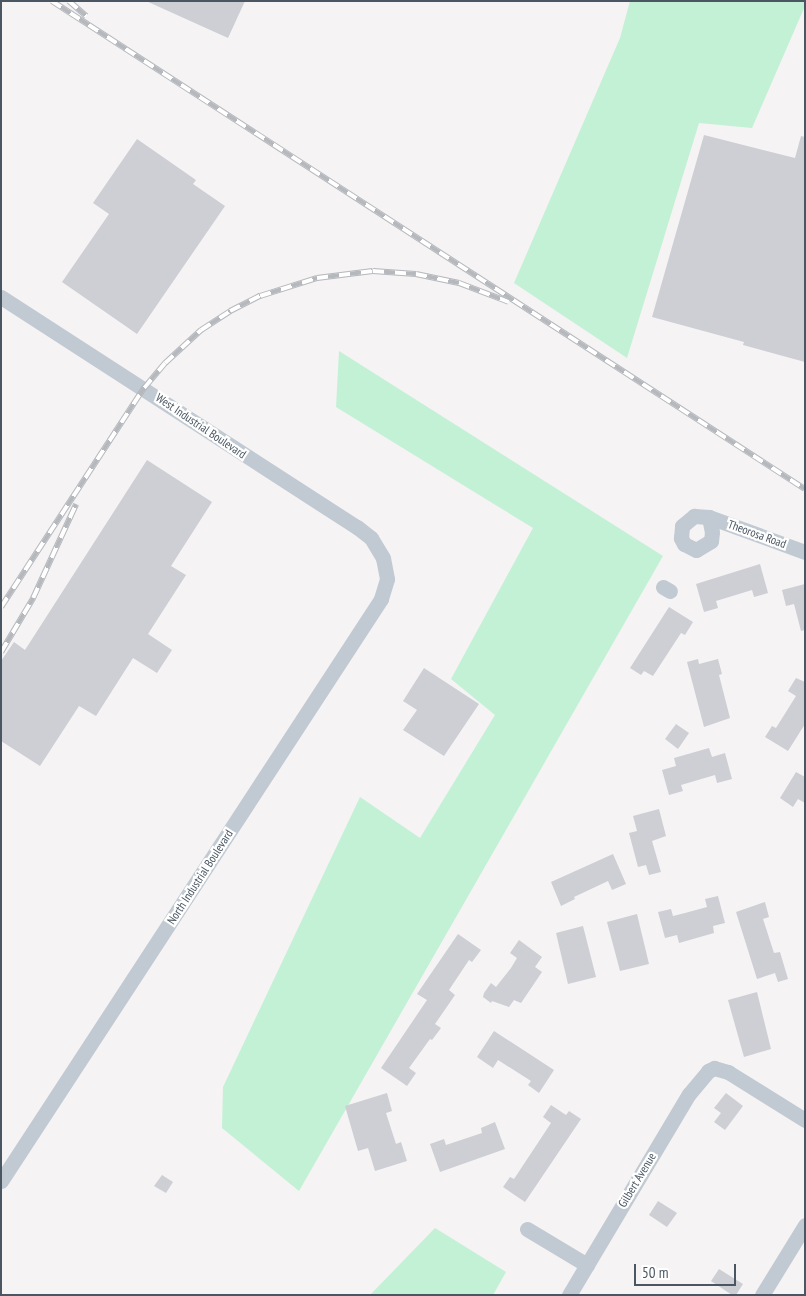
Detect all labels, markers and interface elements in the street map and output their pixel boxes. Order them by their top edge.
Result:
street label: West Industrial Boulevard [153,390,249,462]
street label: Theorosa Road [726,517,788,551]
street label: North Industrial Boulevard [164,827,236,927]
street label: Gilbert Avenue [615,1150,659,1210]
scale bar [636,1254,738,1286]
text: 50 m [642,1263,668,1282]

